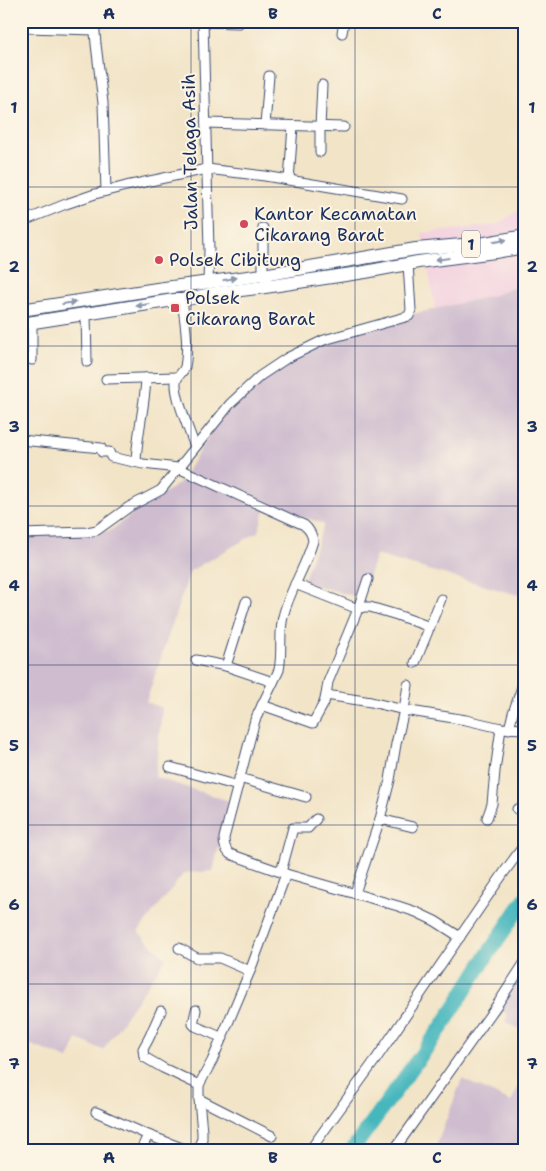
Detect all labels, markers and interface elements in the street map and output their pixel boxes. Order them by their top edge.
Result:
text: A [103,3,115,24]
text: B [268,3,278,24]
text: C [432,3,442,24]
street label: Jalan Telaga Asih [177,73,203,231]
text: 1 [10,97,18,118]
text: 1 [528,97,536,118]
place label: Kantor Kecamatan Cikarang Barat [254,202,417,247]
marker: Kantor Kecamatan Cikarang Barat [238,218,250,230]
road number: 1 [462,230,480,258]
one-way arrow [492,236,508,244]
place label: Polsek Cibitung [169,248,301,272]
marker: Polsek Cibitung [153,254,165,266]
one-way arrow [434,255,450,263]
text: 2 [8,256,20,277]
text: 2 [526,256,538,277]
one-way arrow [223,275,239,283]
place label: Polsek Cikarang Barat [185,286,316,331]
one-way arrow [62,298,78,306]
one-way arrow [135,301,151,309]
marker: Polsek Cikarang Barat [169,302,181,314]
text: 3 [8,416,20,437]
text: 3 [526,416,538,437]
text: 4 [8,575,20,596]
text: 4 [526,575,538,596]
text: 5 [9,735,19,756]
text: 5 [527,735,537,756]
text: 6 [8,894,20,915]
text: 6 [526,894,538,915]
text: 7 [8,1053,20,1074]
text: 7 [526,1053,538,1074]
text: A [103,1147,115,1168]
text: B [268,1147,278,1168]
text: C [432,1147,442,1168]

